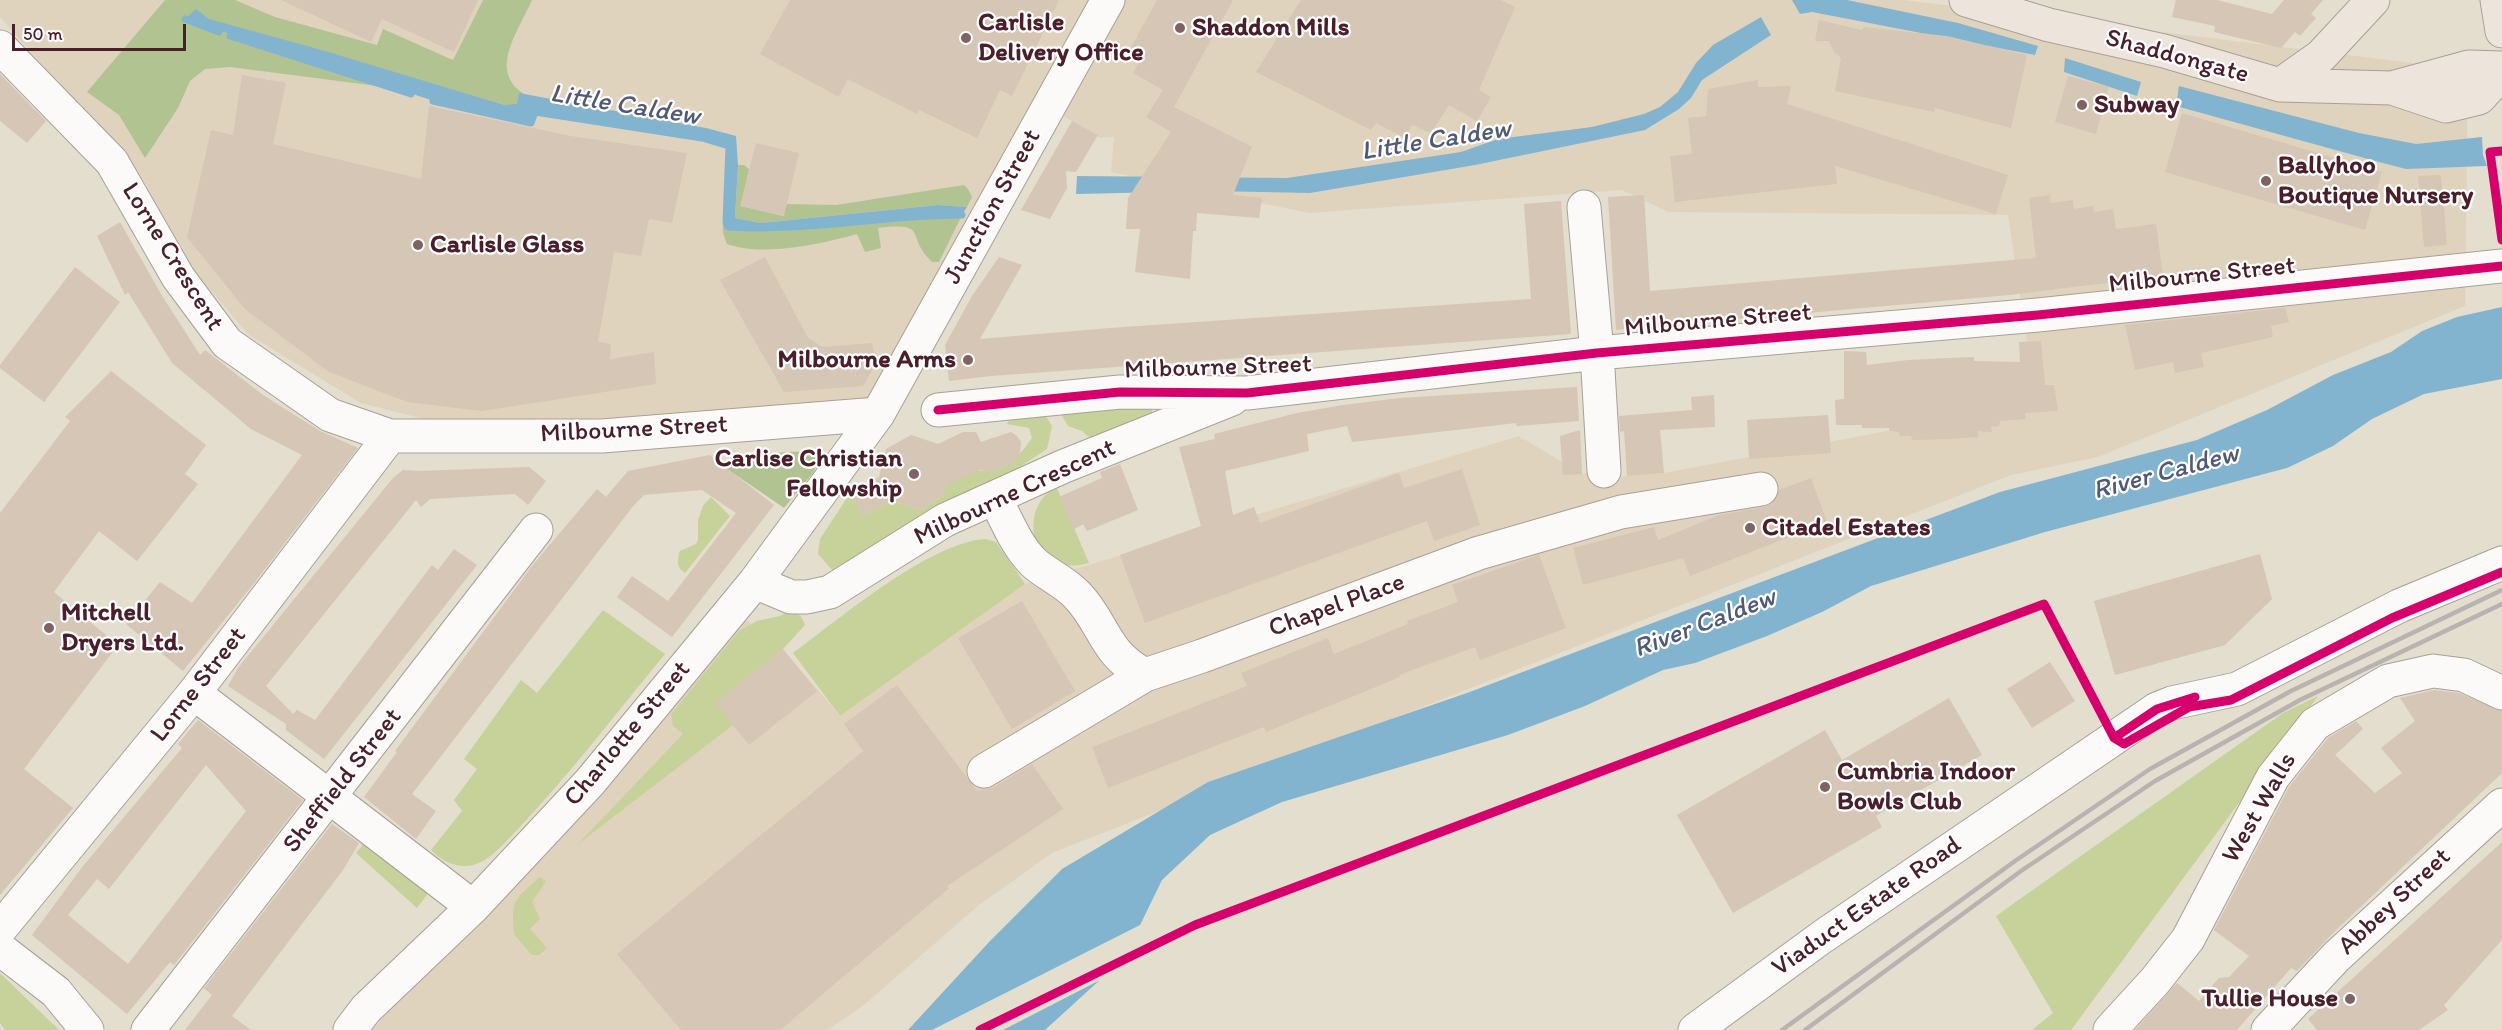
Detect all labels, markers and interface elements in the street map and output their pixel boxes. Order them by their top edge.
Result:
place label: Carlisle Delivery Office [978,7,1144,68]
scale bar [15,12,189,50]
place label: Shaddon Mills [1192,12,1349,44]
marker: Shaddon Mills [1173,21,1187,35]
text: 50 m [23,23,63,45]
street label: Shaddongate [2102,23,2252,91]
marker: Carlisle Delivery Office [959,31,973,45]
water label: Little Caldew [548,78,702,134]
place label: Subway [2094,89,2179,121]
marker: Subway [2075,98,2089,112]
water label: Little Caldew [1359,113,1513,169]
street label: Junction Street [938,124,1048,290]
place label: Ballyhoo Boutique Nursery [2278,150,2473,212]
marker: Ballyhoo Boutique Nursery [2259,174,2273,188]
street label: Lorne Crescent [114,177,230,337]
place label: Carlisle Glass [430,229,584,261]
marker: Carlisle Glass [411,238,425,252]
street label: Milbourne Street [2107,251,2297,301]
street label: Milbourne Street [1623,297,1813,345]
place label: Milbourne Arms [778,344,956,376]
street label: Milbourne Street [1124,349,1312,387]
marker: Milbourne Arms [961,353,975,367]
street label: Milbourne Street [540,410,728,450]
street label: Milbourne Crescent [909,433,1121,553]
water label: River Caldew [2090,438,2242,508]
place label: Carlise Christian Fellowship [715,443,902,504]
marker: Carlise Christian Fellowship [907,467,921,481]
place label: Citadel Estates [1762,512,1930,544]
marker: Citadel Estates [1743,521,1757,535]
street label: Chapel Place [1265,567,1409,645]
water label: River Caldew [1629,582,1781,666]
place label: Mitchell Dryers Ltd. [61,597,184,658]
marker: Mitchell Dryers Ltd. [42,621,56,635]
street label: Lorne Street [144,621,254,749]
street label: Charlotte Street [558,655,698,813]
street label: Sheffield Street [277,702,409,860]
street label: West Walls [2216,747,2304,869]
place label: Cumbria Indoor Bowls Club [1837,756,2015,818]
marker: Cumbria Indoor Bowls Club [1818,780,1832,794]
street label: Viaduct Estate Road [1766,830,1968,984]
street label: Abbey Street [2332,842,2458,962]
place label: Tullie House [2202,983,2338,1015]
marker: Tullie House [2343,992,2357,1006]

